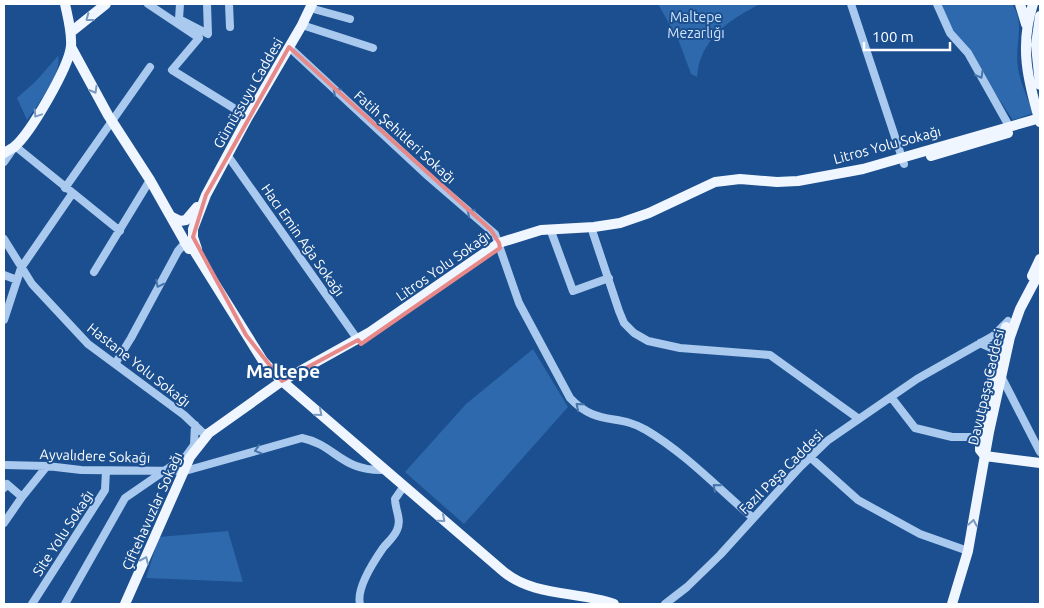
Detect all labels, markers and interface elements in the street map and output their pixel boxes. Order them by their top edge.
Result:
park label: Maltepe Mezarlığı [667,9,725,41]
one-way arrow [85,12,94,21]
scale bar [864,20,950,52]
text: 100 m [872,28,914,45]
street label: Gümüşsuyu Caddesi [210,35,286,151]
one-way arrow [974,70,984,79]
one-way arrow [87,84,97,93]
street label: Fatih Şehitleri Sokağı [351,87,459,187]
one-way arrow [333,88,342,97]
one-way arrow [34,108,44,117]
street label: Litros Yolu Sokağı [832,123,942,167]
street label: Hacı Emin Ağa Sokağı [258,181,348,299]
one-way arrow [466,208,475,217]
street label: Litros Yolu Sokağı [393,228,493,304]
one-way arrow [155,279,165,288]
street label: Hastane Yolu Sokağı [84,320,194,410]
street label: Davutpaşa Caddesi [965,327,1007,447]
district label: Maltepe [246,360,320,382]
one-way arrow [576,404,585,412]
one-way arrow [313,407,322,416]
street label: Fazıl Paşa Caddesi [736,427,826,517]
one-way arrow [255,444,263,454]
street label: Ayvalıdere Sokağı [40,446,150,466]
street label: Çiftehavuzlar Sokağı [119,449,185,573]
one-way arrow [713,484,722,492]
street label: Site Yolu Sokağı [29,487,97,579]
one-way arrow [437,513,446,522]
one-way arrow [967,519,977,528]
one-way arrow [139,556,149,565]

